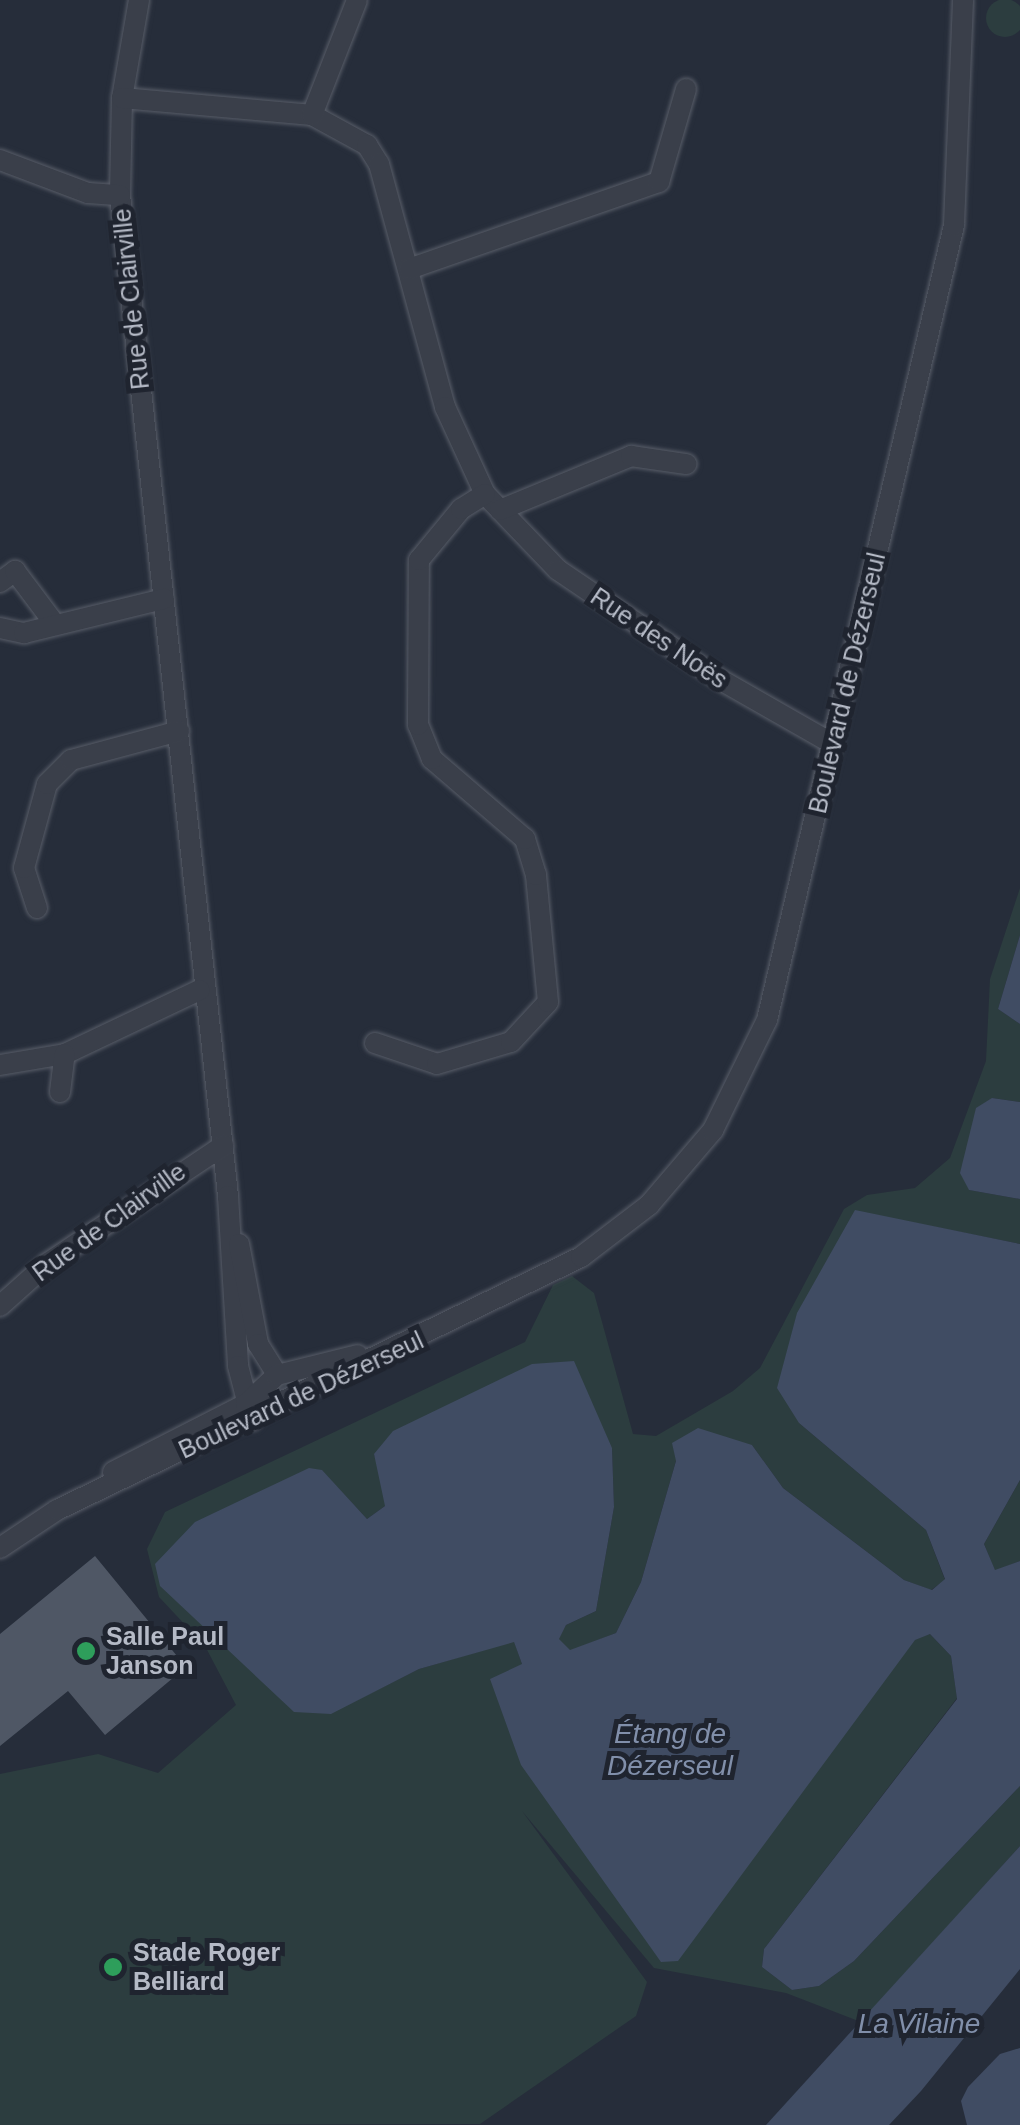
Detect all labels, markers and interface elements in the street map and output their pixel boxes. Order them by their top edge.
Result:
street label: Rue de Clairville [107,207,155,391]
street label: Boulevard de Dézerseul [802,550,892,816]
street label: Rue des Noës [585,581,733,695]
street label: Rue de Clairville [27,1156,191,1288]
street label: Boulevard de Dézerseul [174,1325,428,1465]
place label: Salle Paul Janson [106,1622,224,1681]
marker: Salle Paul Janson [75,1640,97,1662]
water label: Étang de Dézerseul [607,1717,733,1783]
place label: Stade Roger Belliard [133,1938,280,1997]
marker: Stade Roger Belliard [102,1956,124,1978]
water label: La Vilaine [858,2007,980,2041]

